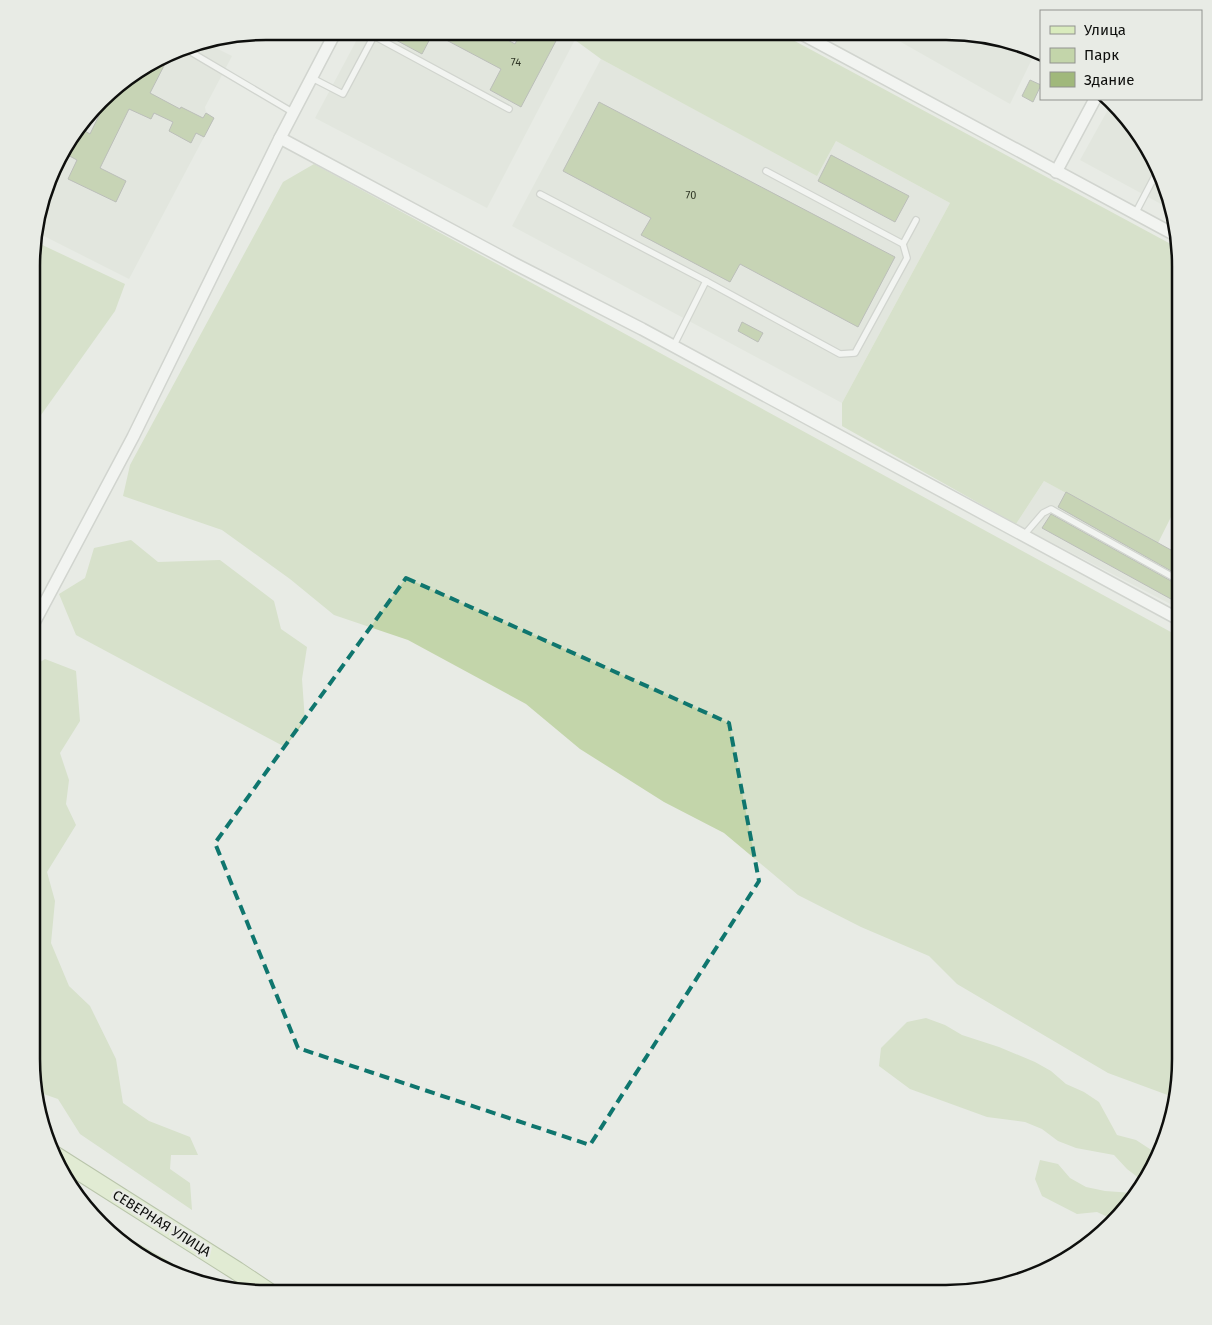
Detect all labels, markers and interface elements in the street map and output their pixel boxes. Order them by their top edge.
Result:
legend [1040,10,1202,100]
text: Улица [1084,21,1126,39]
text: Парк [1084,46,1119,64]
house number: 74 [511,56,521,69]
text: Здание [1084,71,1134,89]
house number: 70 [686,189,696,202]
street label: СЕВЕРНАЯ УЛИЦА [110,1186,214,1260]

